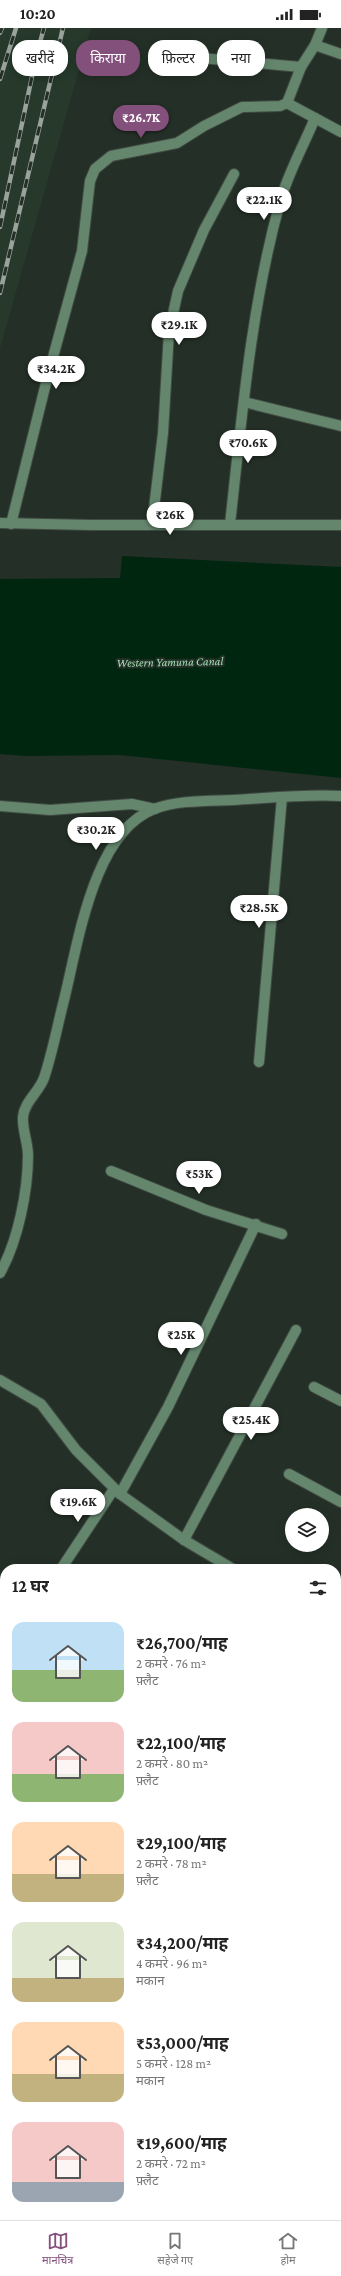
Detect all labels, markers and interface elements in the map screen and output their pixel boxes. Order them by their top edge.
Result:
text: 10:20 [20,6,56,22]
chip: खरीदें [12,40,68,76]
chip: किराया [76,40,140,76]
chip: फ़िल्टर [148,40,209,76]
chip: नया [217,40,265,76]
pin: ₹26.7K [108,105,174,139]
text: ₹26.7K [122,110,160,125]
pin: ₹22.1K [231,187,297,221]
text: ₹22.1K [246,192,282,207]
pin: ₹29.1K [146,312,212,346]
text: ₹29.1K [161,317,197,332]
pin: ₹34.2K [23,356,89,390]
text: ₹34.2K [37,361,75,376]
pin: ₹70.6K [215,430,281,464]
text: ₹70.6K [229,435,267,450]
pin: ₹26K [146,502,194,536]
text: ₹26K [156,507,184,522]
water label: Western Yamuna Canal [117,654,224,670]
pin: ₹30.2K [63,817,129,851]
text: ₹30.2K [76,822,116,837]
pin: ₹28.5K [226,895,292,929]
text: ₹28.5K [239,900,279,915]
pin: ₹53K [175,1161,223,1195]
text: ₹53K [185,1166,213,1181]
pin: ₹25K [157,1322,205,1356]
text: ₹25K [167,1327,195,1342]
pin: ₹25.4K [218,1407,284,1441]
text: ₹25.4K [232,1412,270,1427]
pin: ₹19.6K [45,1489,111,1523]
text: ₹19.6K [59,1494,97,1509]
map controls [285,1508,329,1552]
button: layers [285,1508,329,1552]
text: 12 घर [12,1577,49,1596]
icon: filters [307,1577,329,1599]
text: ₹26,700/माह [136,1634,228,1653]
icon: home [44,1638,92,1686]
text: 2 कमरे · 76 m² [136,1656,206,1671]
text: फ़्लैट [136,1673,159,1688]
text: ₹22,100/माह [136,1734,226,1753]
icon: home [44,1738,92,1786]
text: 2 कमरे · 80 m² [136,1756,208,1771]
text: फ़्लैट [136,1773,159,1788]
text: ₹29,100/माह [136,1834,226,1853]
icon: home [44,1838,92,1886]
text: 2 कमरे · 78 m² [136,1856,207,1871]
text: फ़्लैट [136,1873,159,1888]
text: ₹34,200/माह [136,1934,228,1953]
icon: home [44,1938,92,1986]
text: 4 कमरे · 96 m² [136,1956,207,1971]
text: मकान [136,1973,164,1988]
text: ₹53,000/माह [136,2034,229,2053]
icon: home [44,2038,92,2086]
text: 5 कमरे · 128 m² [136,2056,211,2071]
text: मकान [136,2073,164,2088]
text: ₹19,600/माह [136,2134,227,2153]
icon: home [44,2138,92,2186]
text: 2 कमरे · 72 m² [136,2156,206,2171]
text: फ़्लैट [136,2173,159,2188]
tab: मानचित्र [42,2230,73,2268]
tab: सहेजे गए [157,2230,193,2268]
tab: होम [277,2230,299,2268]

